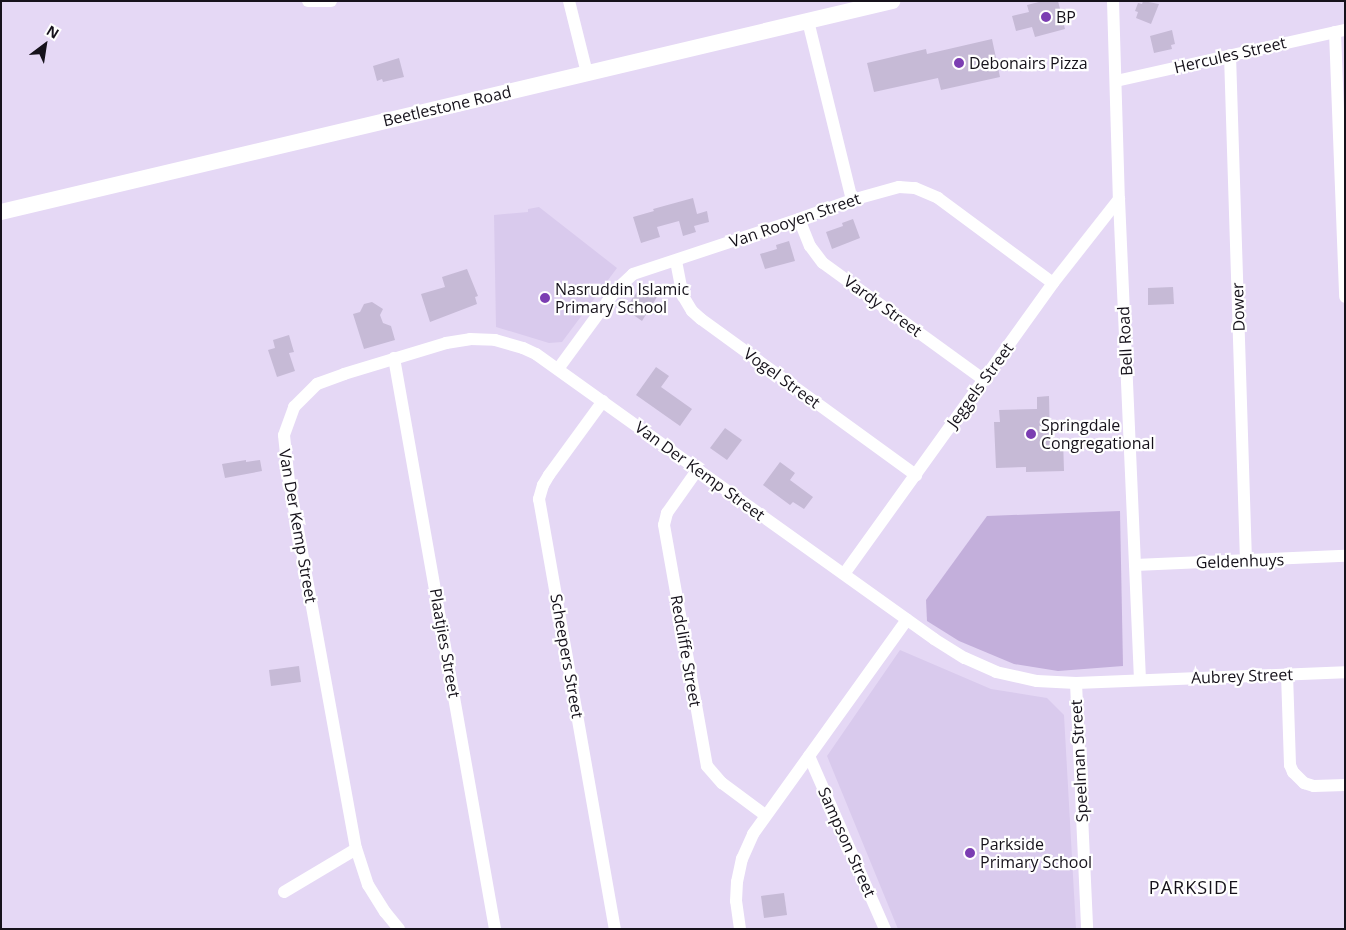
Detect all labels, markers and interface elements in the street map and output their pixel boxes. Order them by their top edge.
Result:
place label: BP [1056,7,1076,27]
marker: BP [1040,11,1052,23]
north arrow [20,20,70,70]
text: N [43,21,63,43]
street label: Hercules Street [1172,33,1288,77]
place label: Debonairs Pizza [969,53,1088,73]
marker: Debonairs Pizza [953,57,965,69]
street label: Beetlestone Road [381,82,513,130]
street label: Van Rooyen Street [727,189,863,251]
street label: Vardy Street [840,271,926,341]
place label: Nasruddin Islamic Primary School [555,279,689,317]
street label: Dower [1228,282,1248,332]
marker: Nasruddin Islamic Primary School [539,292,551,304]
street label: Bell Road [1114,306,1136,376]
street label: Jeggels Street [943,339,1017,431]
street label: Vogel Street [740,344,824,412]
place label: Springdale Congregational [1041,415,1154,453]
street label: Van Der Kemp Street [631,417,769,525]
marker: Springdale Congregational [1025,428,1037,440]
street label: Van Der Kemp Street [275,448,321,604]
street label: Geldenhuys [1195,550,1285,572]
street label: Plaatjies Street [426,587,464,699]
street label: Scheepers Street [547,592,587,720]
street label: Redcliffe Street [667,594,705,708]
street label: Aubrey Street [1191,665,1293,687]
street label: Speelman Street [1066,699,1092,823]
street label: Sampson Street [814,784,880,900]
place label: Parkside Primary School [980,834,1092,872]
marker: Parkside Primary School [964,847,976,859]
district label: PARKSIDE [1148,876,1240,898]

